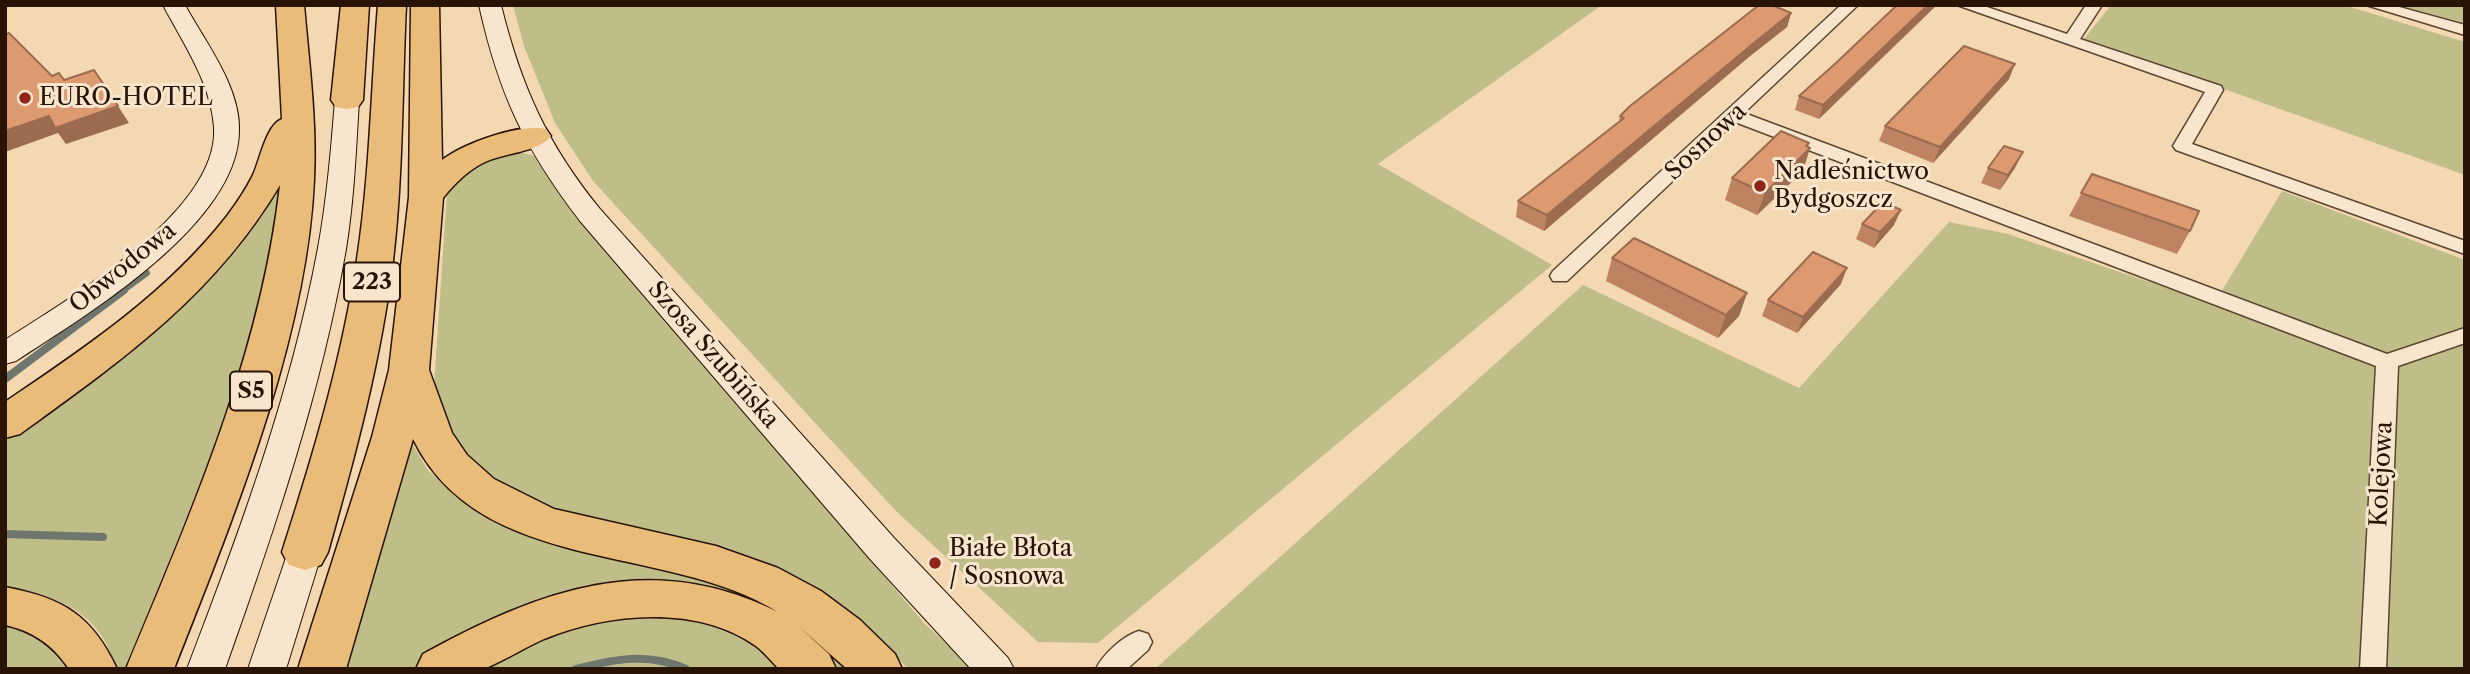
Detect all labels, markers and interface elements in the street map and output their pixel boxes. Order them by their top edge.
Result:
place label: EURO-HOTEL [39,84,213,112]
marker: EURO-HOTEL [17,90,33,106]
street label: Sosnowa [1659,97,1753,187]
place label: Nadleśnictwo Bydgoszcz [1774,158,1929,214]
marker: Nadleśnictwo Bydgoszcz [1752,178,1768,194]
street label: Obwodowa [64,216,182,320]
road number: 223 [344,262,400,302]
street label: Szosa Szubińska [641,276,785,434]
road number: S5 [230,372,272,410]
street label: Kolejowa [2365,420,2399,528]
place label: Białe Błota / Sosnowa [949,535,1072,591]
marker: Białe Błota / Sosnowa [927,555,943,571]

